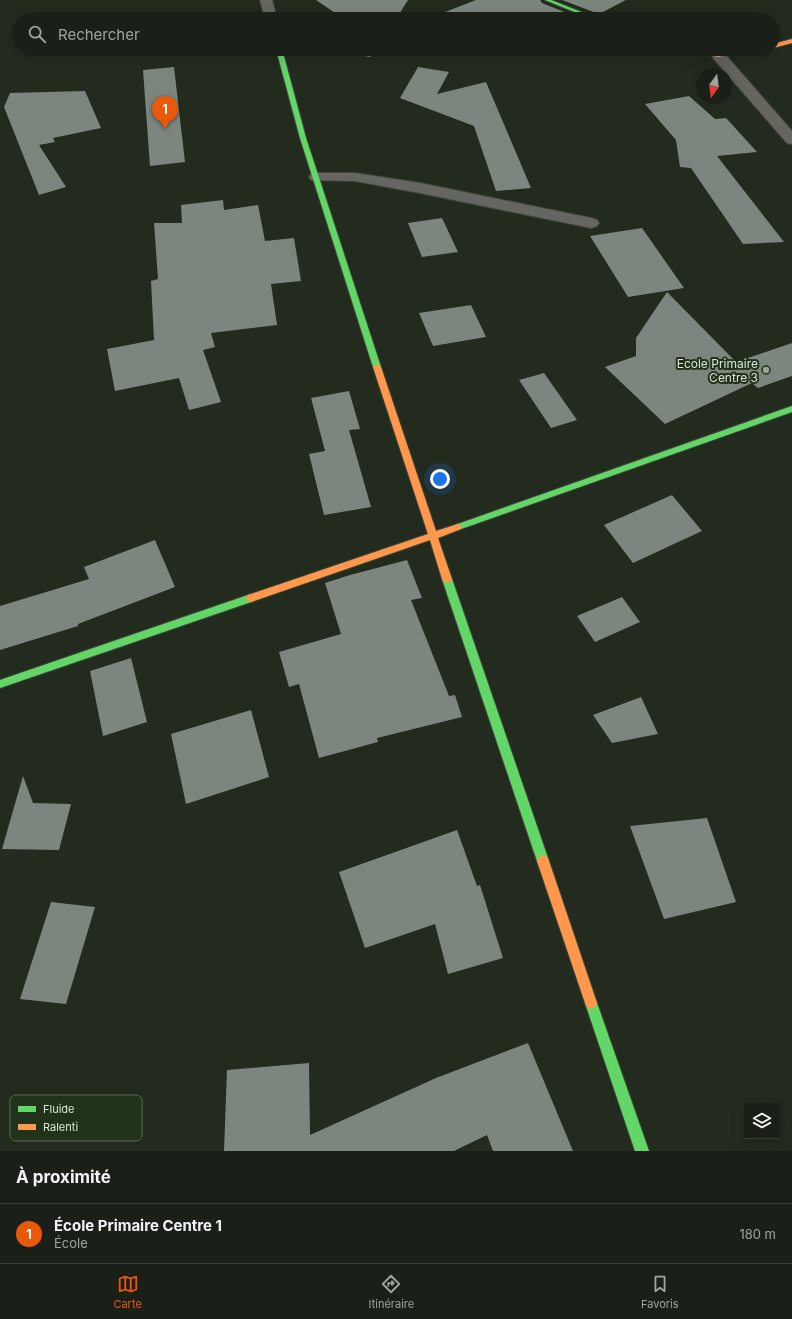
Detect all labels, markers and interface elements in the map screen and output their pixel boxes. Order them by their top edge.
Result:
search box [12,12,780,56]
icon: search [26,23,48,45]
text: Rechercher [58,25,140,44]
north arrow [696,68,732,104]
pin: 1 [152,96,178,129]
place label: Ecole Primaire Centre 3 [677,356,758,385]
marker: Ecole Primaire Centre 3 [761,365,771,375]
your location [430,469,450,489]
legend [10,1095,142,1141]
text: Fluide [43,1102,74,1116]
map controls [744,1103,780,1139]
button: layers [744,1103,780,1139]
text: Ralenti [43,1120,78,1134]
text: À proximité [16,1167,111,1187]
text: École Primaire Centre 1 [54,1216,222,1235]
text: 1 [26,1226,32,1242]
text: 180 m [739,1226,776,1242]
text: École [54,1235,88,1251]
tab: Carte [113,1273,142,1311]
tab: Itinéraire [369,1273,414,1311]
tab: Favoris [641,1273,679,1311]

